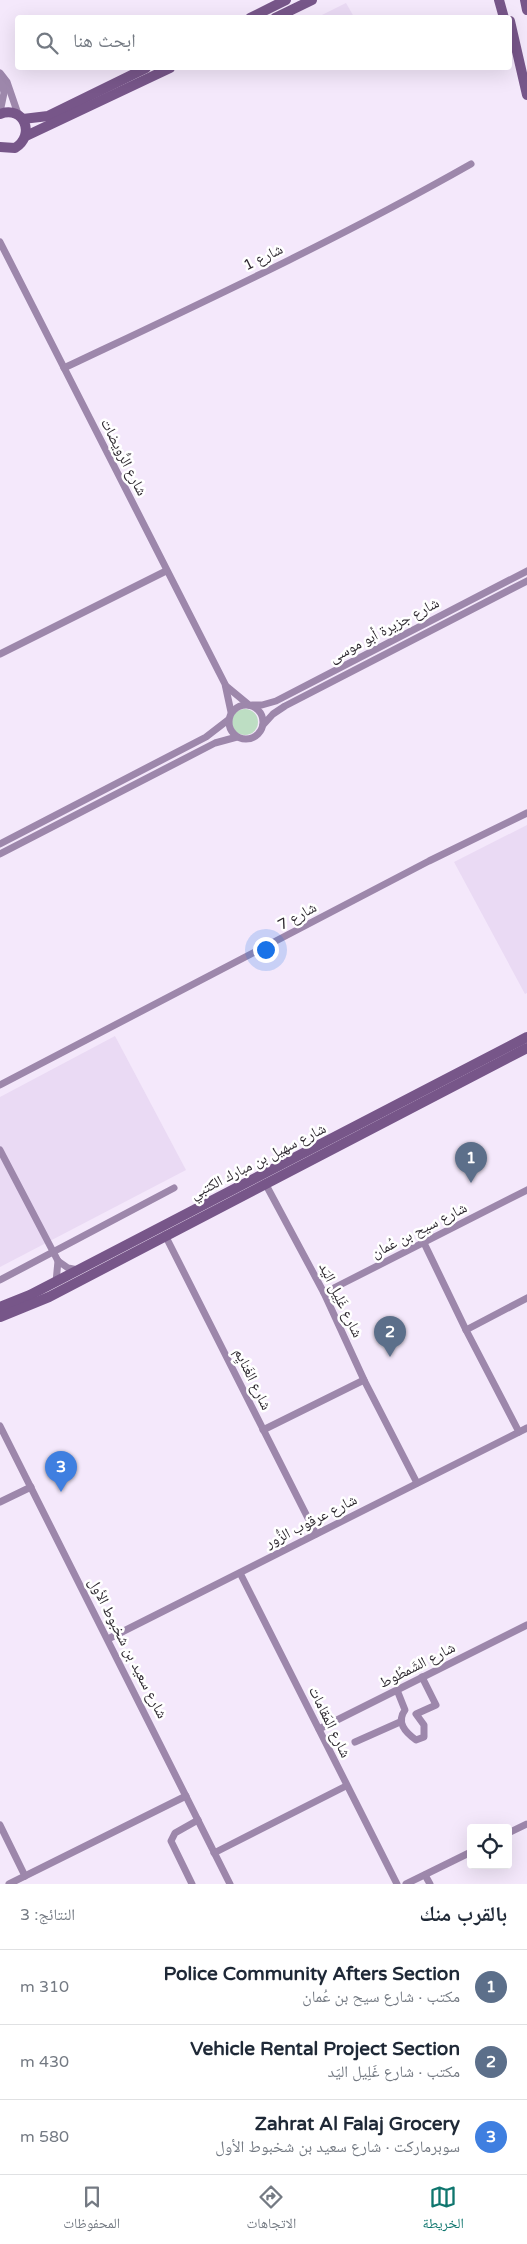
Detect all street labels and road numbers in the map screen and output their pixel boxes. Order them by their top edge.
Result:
street label: شارع 1 [240,240,286,275]
street label: شارع الرُّويضات [96,415,151,499]
street label: شارع جزيرة أبو موسى [326,593,443,667]
street label: شارع 7 [274,898,320,935]
street label: شارع سهيل بن مبارك الكتبي [187,1119,330,1206]
street label: شارع سيح بن عُمان [368,1198,470,1263]
street label: شارع غَلِيل اليَد [314,1260,367,1341]
street label: شارع الغَنايِم [229,1345,276,1414]
street label: شارع عرقوب الزُّور [261,1490,360,1553]
street label: شارع سعيد بن شخبوط الأول [84,1575,171,1722]
street label: شارع الشَمطُوط [376,1638,459,1693]
street label: شارع المَقامات [304,1683,355,1761]

